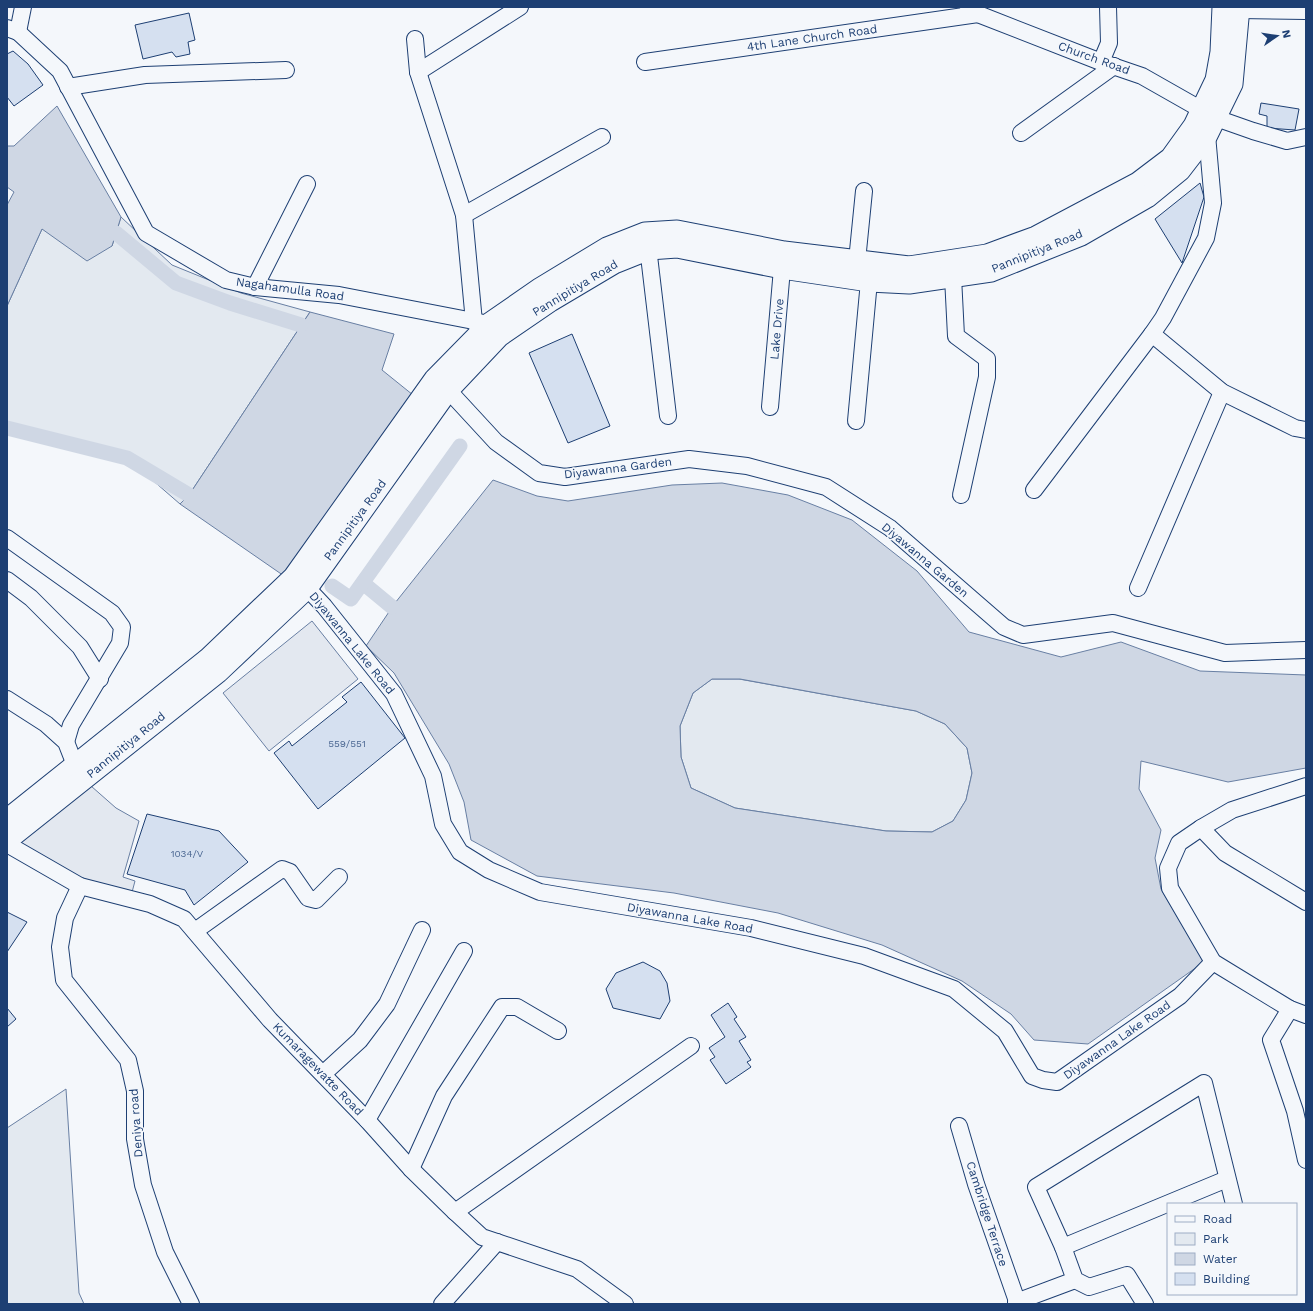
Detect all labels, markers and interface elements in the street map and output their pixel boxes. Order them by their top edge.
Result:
north arrow [1257,16,1297,56]
street label: 4th Lane Church Road [746,22,878,54]
text: N [1279,28,1294,39]
street label: Church Road [1056,39,1132,77]
street label: Pannipitiya Road [989,226,1085,276]
street label: Pannipitiya Road [530,257,620,319]
street label: Nagahamulla Road [235,274,345,304]
street label: Lake Drive [767,298,787,360]
street label: Diyawanna Garden [563,454,673,482]
street label: Pannipitiya Road [321,477,389,563]
street label: Diyawanna Garden [879,520,971,600]
street label: Diyawanna Lake Road [306,589,398,697]
street label: Pannipitiya Road [84,709,168,781]
house number: 559/551 [328,738,366,749]
house number: 1034/V [171,848,204,859]
street label: Diyawanna Lake Road [626,900,754,936]
street label: Diyawanna Lake Road [1061,998,1173,1082]
street label: Kumaragewatte Road [270,1020,366,1118]
street label: Deniya road [127,1088,145,1158]
street label: Cambridge Terrace [963,1160,1011,1268]
legend [1167,1203,1297,1295]
text: Road [1203,1212,1232,1226]
text: Park [1203,1232,1229,1246]
text: Water [1203,1252,1238,1266]
text: Building [1203,1272,1250,1286]

